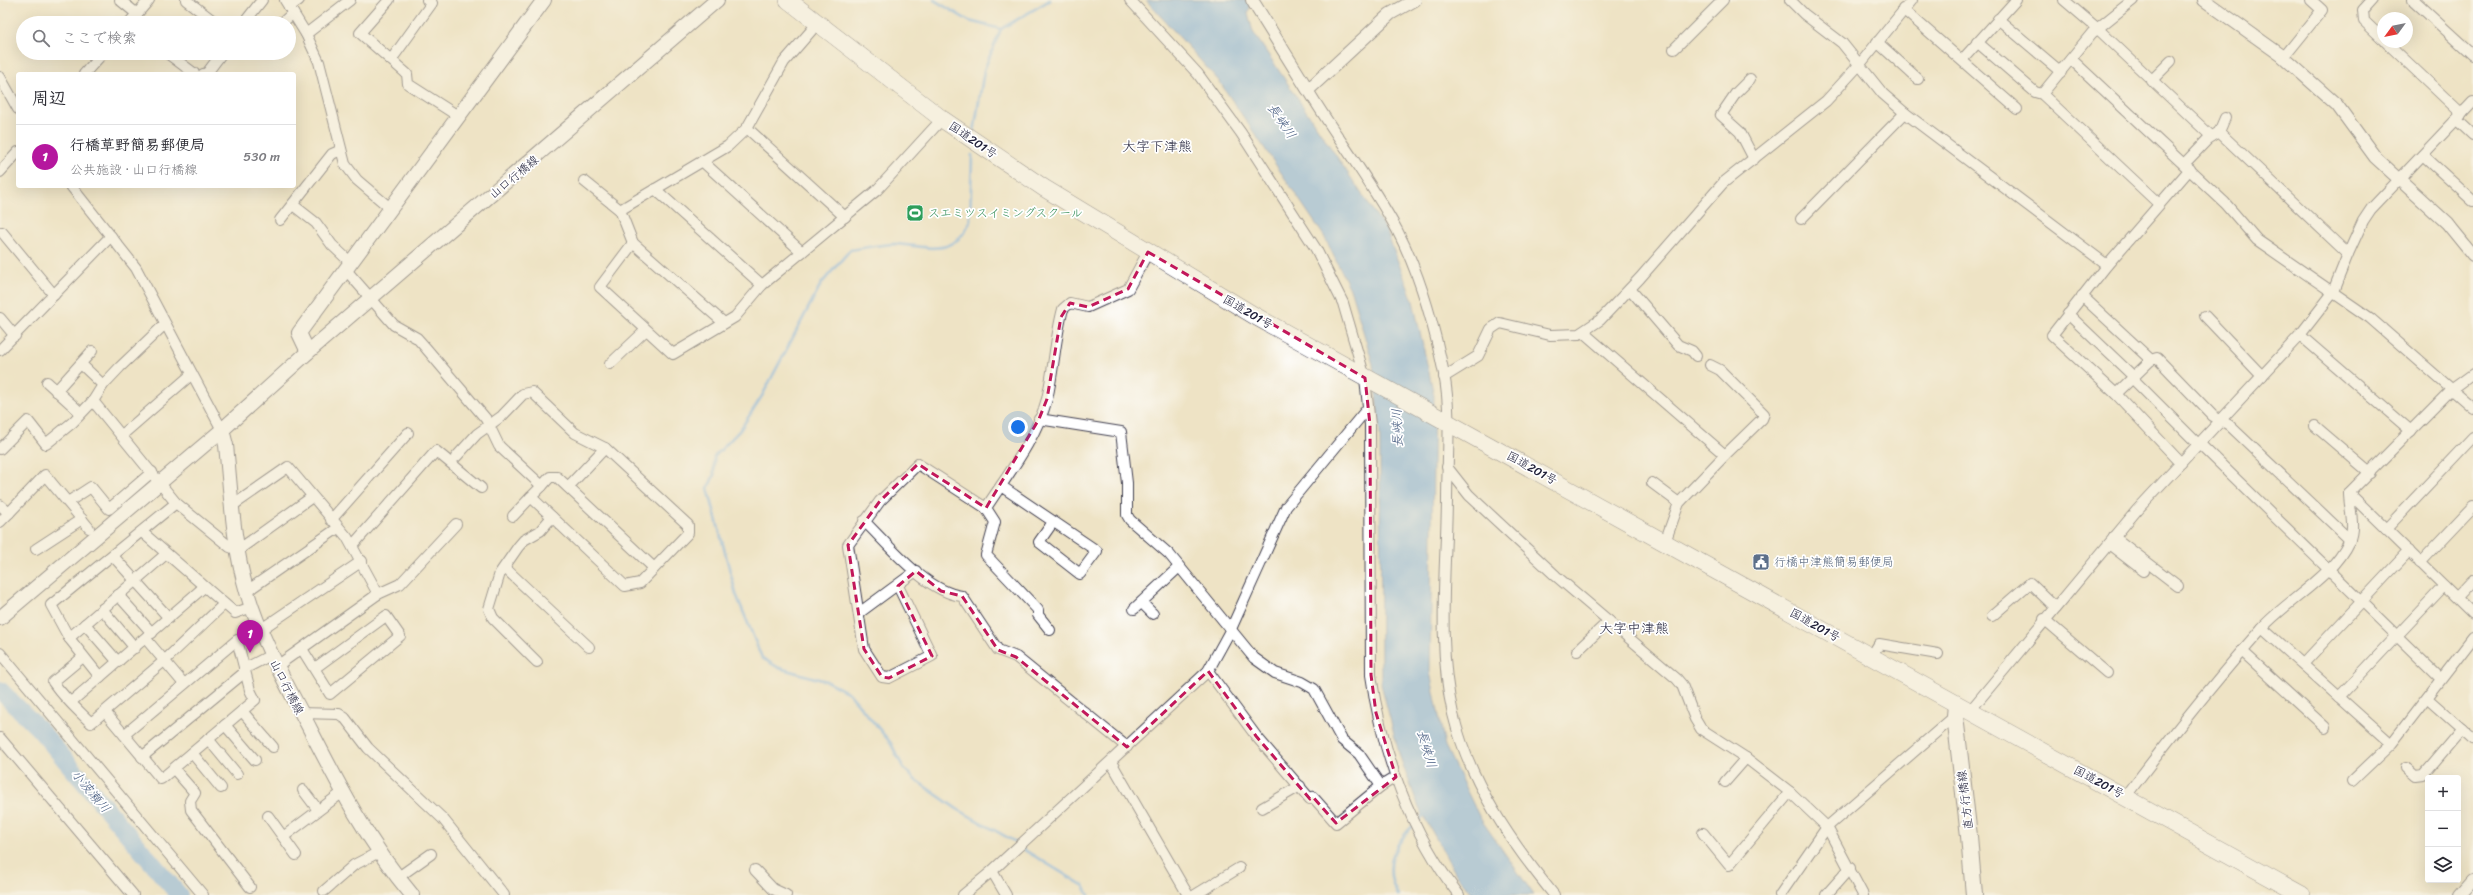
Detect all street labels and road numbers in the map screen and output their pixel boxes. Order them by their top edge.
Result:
street label: 国道201号 [944,115,1002,165]
street label: 山口行橋線 [484,149,544,205]
street label: 国道201号 [1218,289,1278,335]
street label: 国道201号 [1502,445,1562,491]
street label: 国道201号 [1785,602,1845,648]
street label: 山口行橋線 [264,655,310,719]
street label: 国道201号 [2069,759,2129,805]
street label: 直方行橋線 [1950,769,1980,831]

